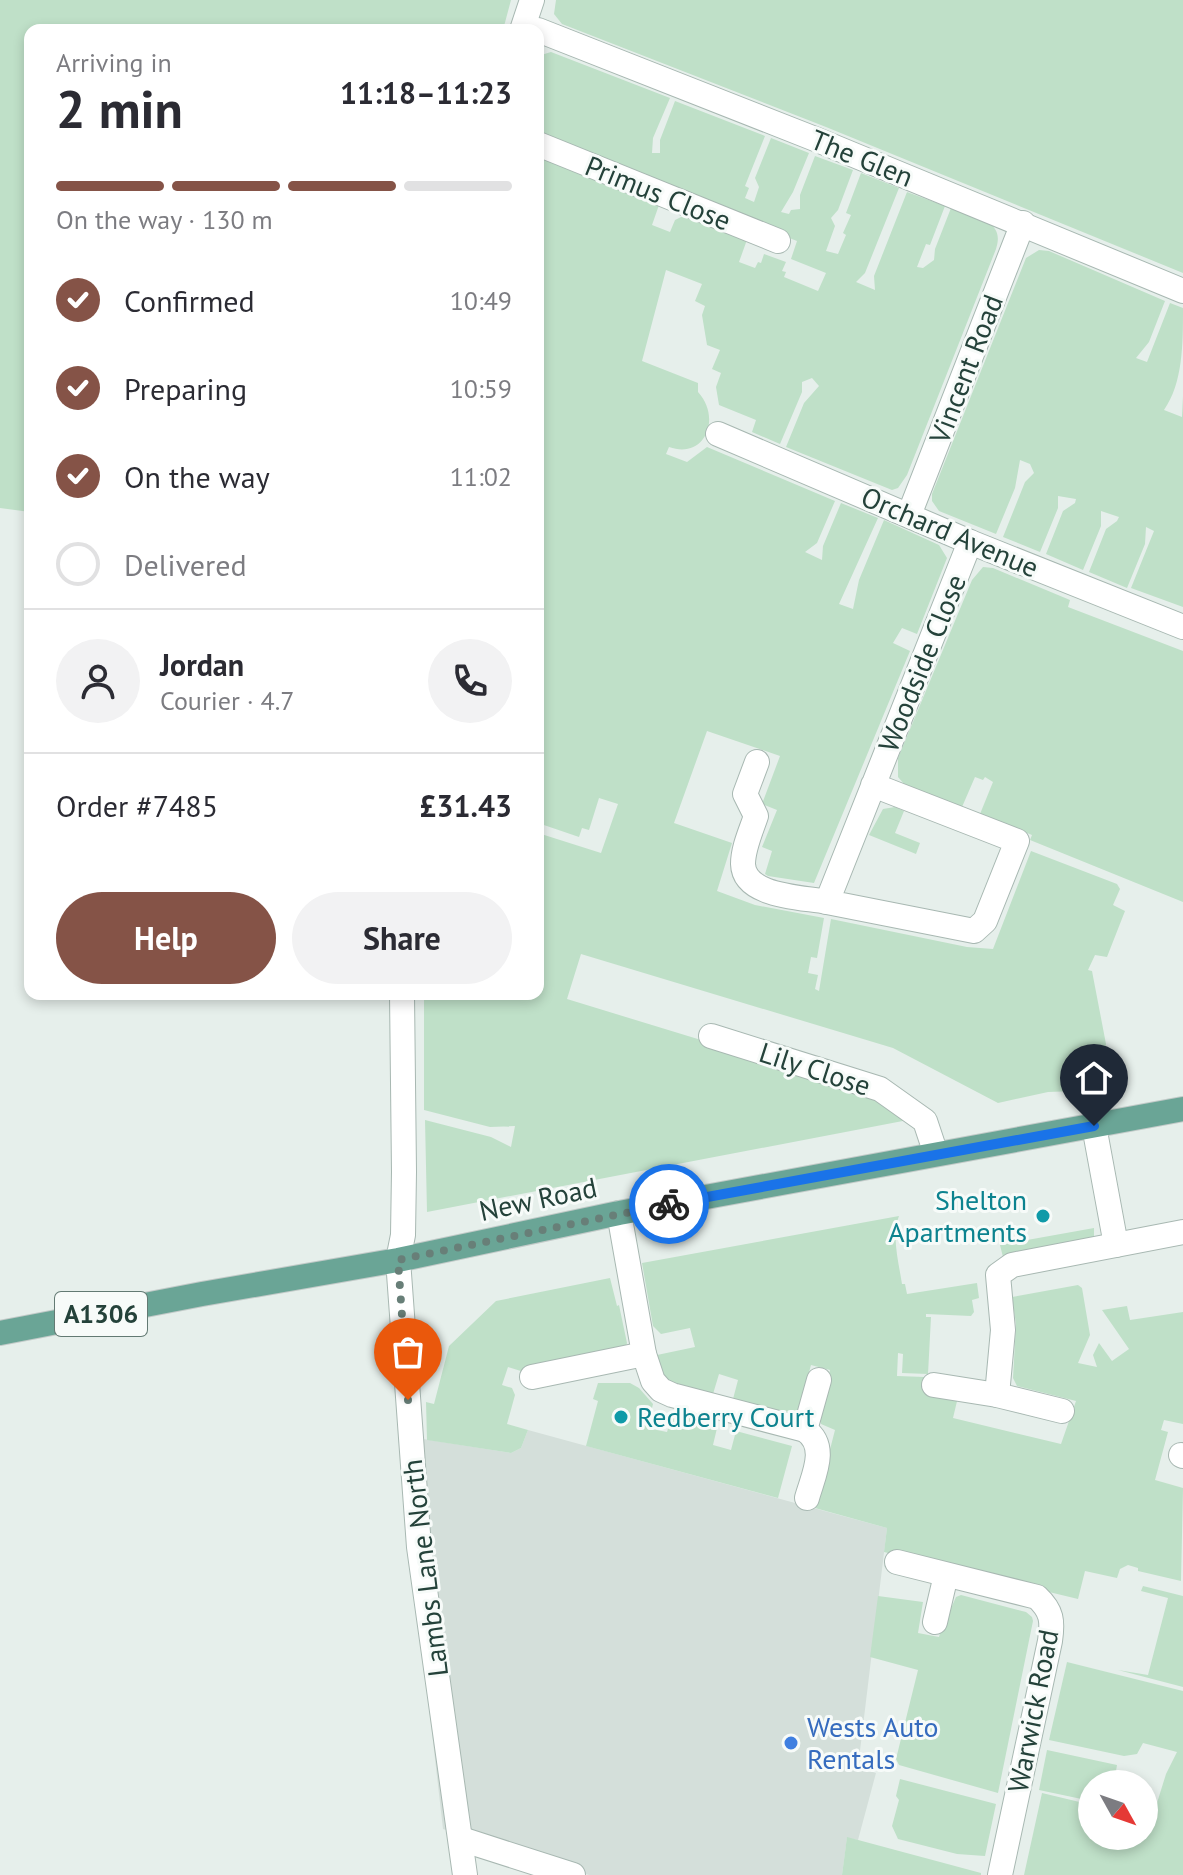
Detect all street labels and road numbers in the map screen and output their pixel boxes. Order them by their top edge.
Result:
street label: The Glen [805,120,919,195]
street label: Primus Close [580,147,737,239]
street label: Vincent Road [920,289,1011,449]
street label: Orchard Avenue [856,478,1044,586]
street label: Woodside Close [869,569,974,757]
street label: Lily Close [755,1033,875,1104]
street label: New Road [476,1168,600,1229]
road number: A1306 [55,1292,147,1336]
street label: Lambs Lane North [393,1457,456,1679]
street label: Warwick Road [999,1626,1066,1796]

